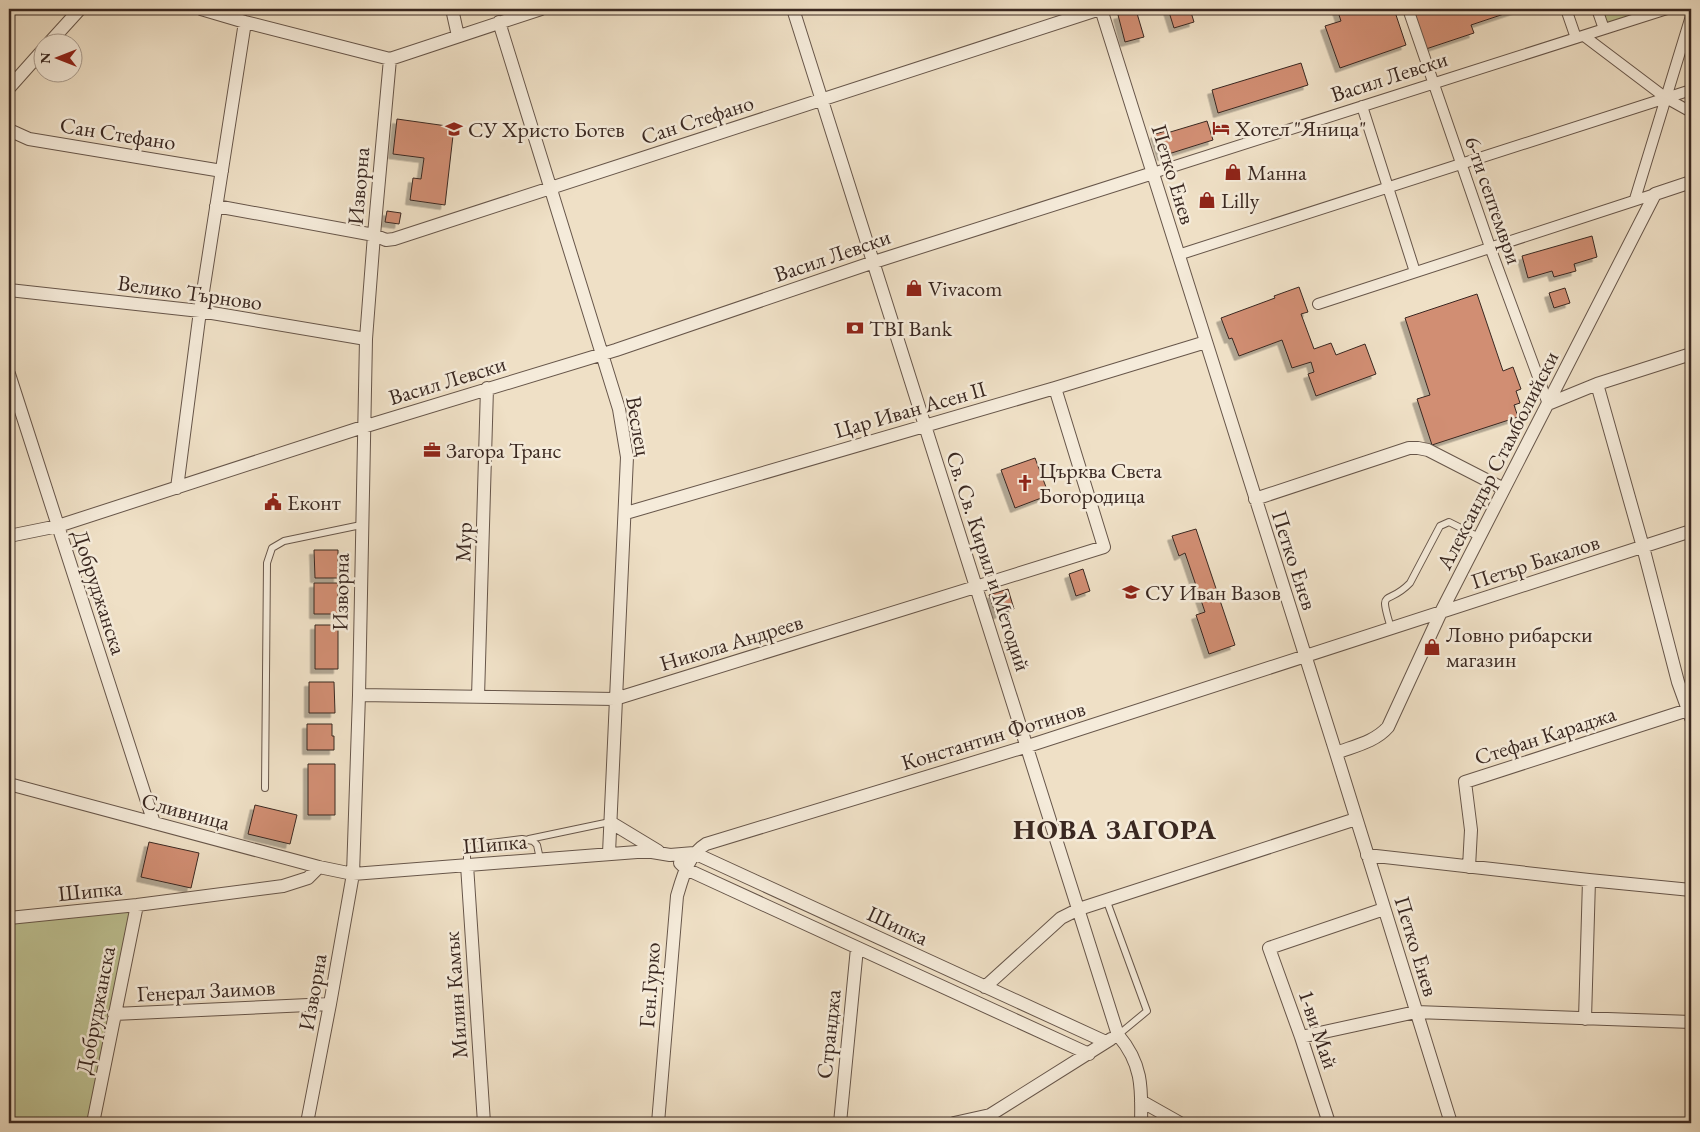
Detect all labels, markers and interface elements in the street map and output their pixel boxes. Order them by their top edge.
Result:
north arrow [32,32,82,82]
street label: Васил Левски [1327,44,1452,109]
text: N [36,52,54,64]
street label: Сан Стефано [637,88,757,151]
street label: Сан Стефано [58,110,178,157]
place label: Хотел "Яница" [1234,114,1366,143]
place label: СУ Христо Ботев [468,115,625,144]
hotel icon: Хотел "Яница" [1211,118,1231,138]
school or university icon: СУ Христо Ботев [444,119,464,139]
street label: Петко Енев [1145,121,1202,228]
street label: 6-ти септември [1458,132,1529,268]
street label: Изворна [341,146,376,226]
place label: Манна [1247,158,1307,187]
shop icon: Манна [1223,162,1243,182]
place label: Lilly [1221,186,1260,215]
shop icon: Lilly [1197,190,1217,210]
street label: Васил Левски [770,222,895,289]
street label: Велико Търново [116,268,264,317]
place label: Vivacom [928,274,1002,303]
shop icon: Vivacom [904,278,924,298]
place label: TBI Bank [869,314,953,343]
bank icon: TBI Bank [845,318,865,338]
street label: Александър Стамболийски [1429,346,1565,575]
street label: Васил Левски [385,349,510,412]
street label: Цар Иван Асен II [831,374,990,445]
street label: Веслец [619,394,658,459]
place label: Загора Транс [446,436,562,465]
office icon: Загора Транс [422,440,442,460]
street label: Св. Св. Кирил и Методий [939,448,1038,675]
place label: Църква Света Богородица [1039,456,1162,510]
church icon: Църква Света Богородица [1015,473,1035,493]
place label: Еконт [287,488,341,517]
public building icon: Еконт [263,492,283,512]
street label: Петко Енев [1265,507,1324,614]
street label: Мур [448,522,479,563]
street label: Добруджанска [66,526,133,659]
street label: Петър Бакалов [1467,527,1603,596]
street label: Изворна [325,553,356,631]
place label: СУ Иван Вазов [1145,578,1281,607]
school or university icon: СУ Иван Вазов [1121,582,1141,602]
street label: Никола Андреев [656,607,806,678]
place label: Ловно рибарски магазин [1446,620,1593,674]
shop icon: Ловно рибарски магазин [1422,637,1442,657]
street label: Константин Фотинов [897,694,1089,777]
street label: Стефан Караджа [1471,699,1620,772]
street label: Сливница [139,786,233,837]
district label: НОВА ЗАГОРА [1013,811,1217,847]
street label: Шипка [462,826,529,861]
street label: Шипка [57,873,124,908]
street label: Петко Енев [1388,893,1445,1000]
street label: Шипка [862,899,933,952]
street label: Милин Камък [437,930,474,1059]
street label: Ген.Гурко [632,941,667,1029]
street label: Добруджанска [69,943,122,1077]
street label: Изворна [291,951,334,1033]
street label: Генерал Заимов [136,972,276,1009]
street label: 1-ви Май [1292,986,1346,1073]
street label: Странджа [809,988,848,1080]

